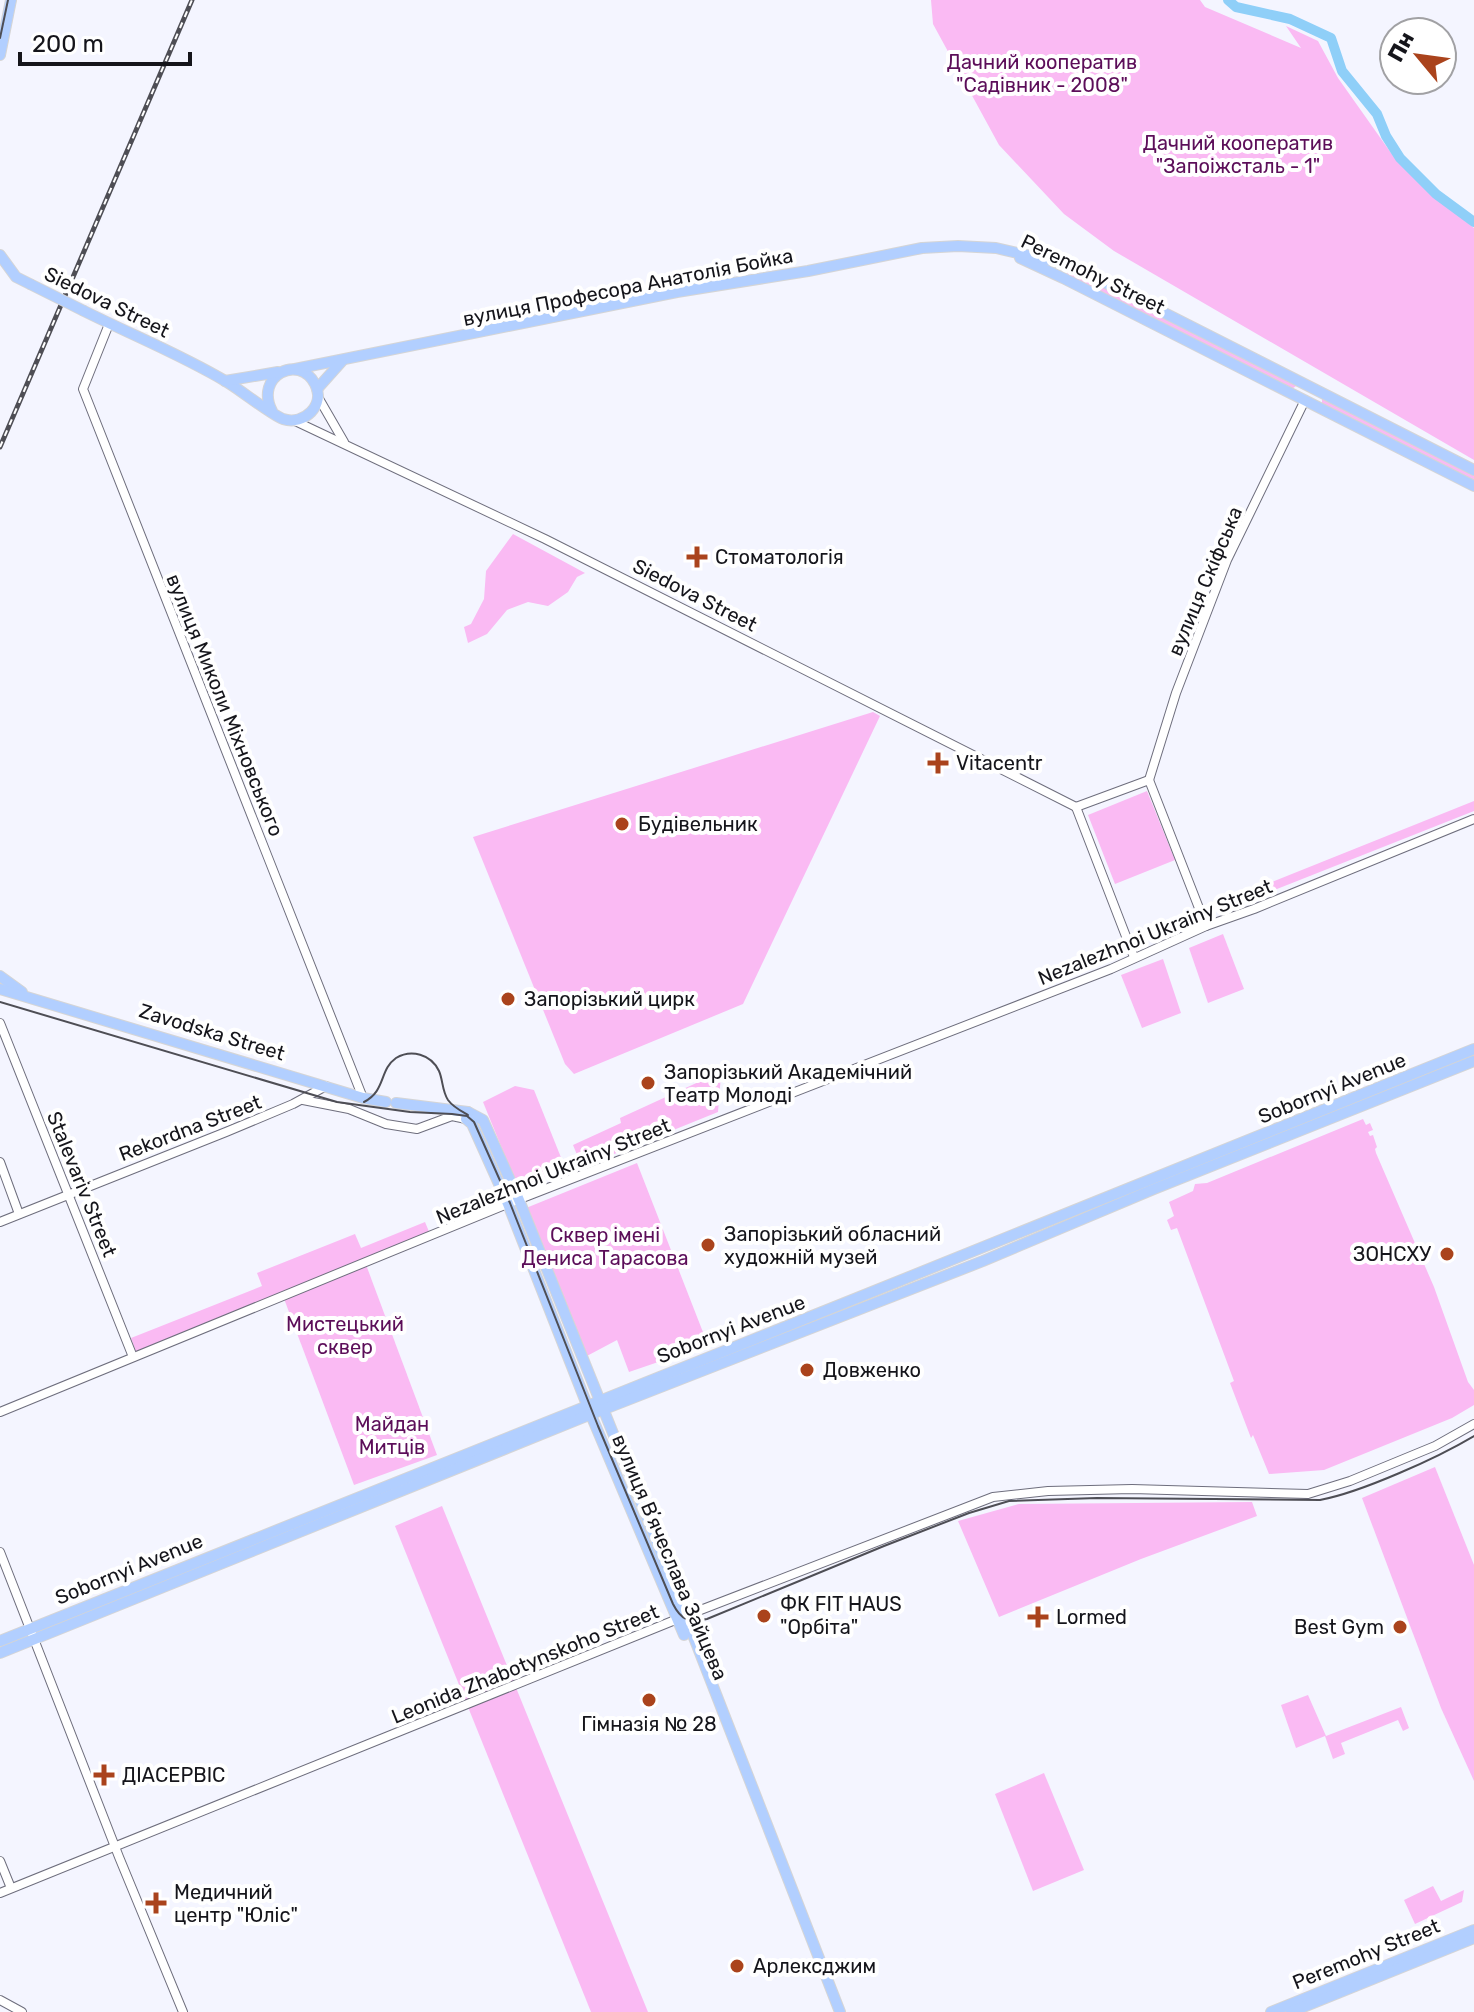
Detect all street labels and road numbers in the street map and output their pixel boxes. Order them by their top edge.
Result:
street label: Peremohy Street [1017,229,1169,319]
street label: вулиця Професора Анатолія Бойка [461,243,795,331]
street label: Siedova Street [41,261,174,343]
street label: вулиця Скіфська [1163,503,1247,659]
street label: Siedova Street [629,553,761,637]
street label: вулиця Миколи Міхновського [161,570,289,840]
street label: Nezalezhnoi Ukrainy Street [1034,874,1276,990]
street label: Zavodska Street [136,998,288,1066]
street label: Sobornyi Avenue [1255,1047,1409,1129]
street label: Rekordna Street [115,1090,265,1166]
street label: Stalevariv Street [42,1108,122,1260]
street label: Nezalezhnoi Ukrainy Street [432,1113,674,1229]
street label: Sobornyi Avenue [653,1290,809,1368]
street label: вулиця Вʼячеслава Зайцева [607,1430,733,1684]
street label: Sobornyi Avenue [52,1528,206,1610]
street label: Leonida Zhabotynskoho Street [388,1599,662,1729]
street label: Peremohy Street [1289,1913,1443,1995]

